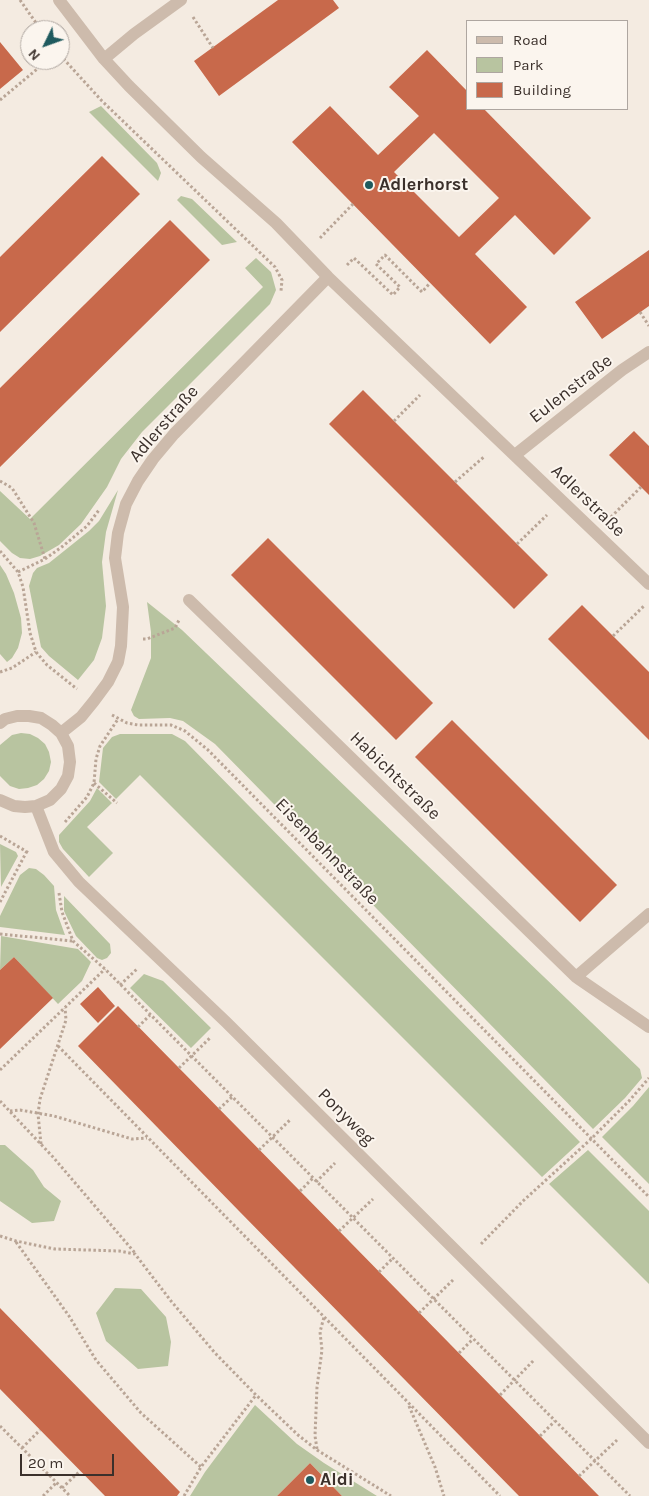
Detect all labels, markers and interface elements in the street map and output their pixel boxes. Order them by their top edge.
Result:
north arrow [20,20,70,70]
legend [467,20,629,110]
text: Road [513,31,548,49]
text: N [25,45,44,64]
text: Park [513,56,543,74]
text: Building [513,81,571,99]
place label: Adlerhorst [379,174,468,196]
marker: Adlerhorst [363,179,375,191]
street label: Eulenstraße [525,350,617,428]
street label: Adlerstraße [125,381,203,467]
street label: Adlerstraße [546,460,630,542]
street label: Habichtstraße [345,727,445,825]
street label: Eisenbahnstraße [271,794,383,910]
street label: Ponyweg [313,1084,379,1150]
scale bar [22,1444,116,1476]
text: 20 m [28,1454,63,1472]
place label: Aldi [320,1469,354,1491]
marker: Aldi [304,1474,316,1486]

